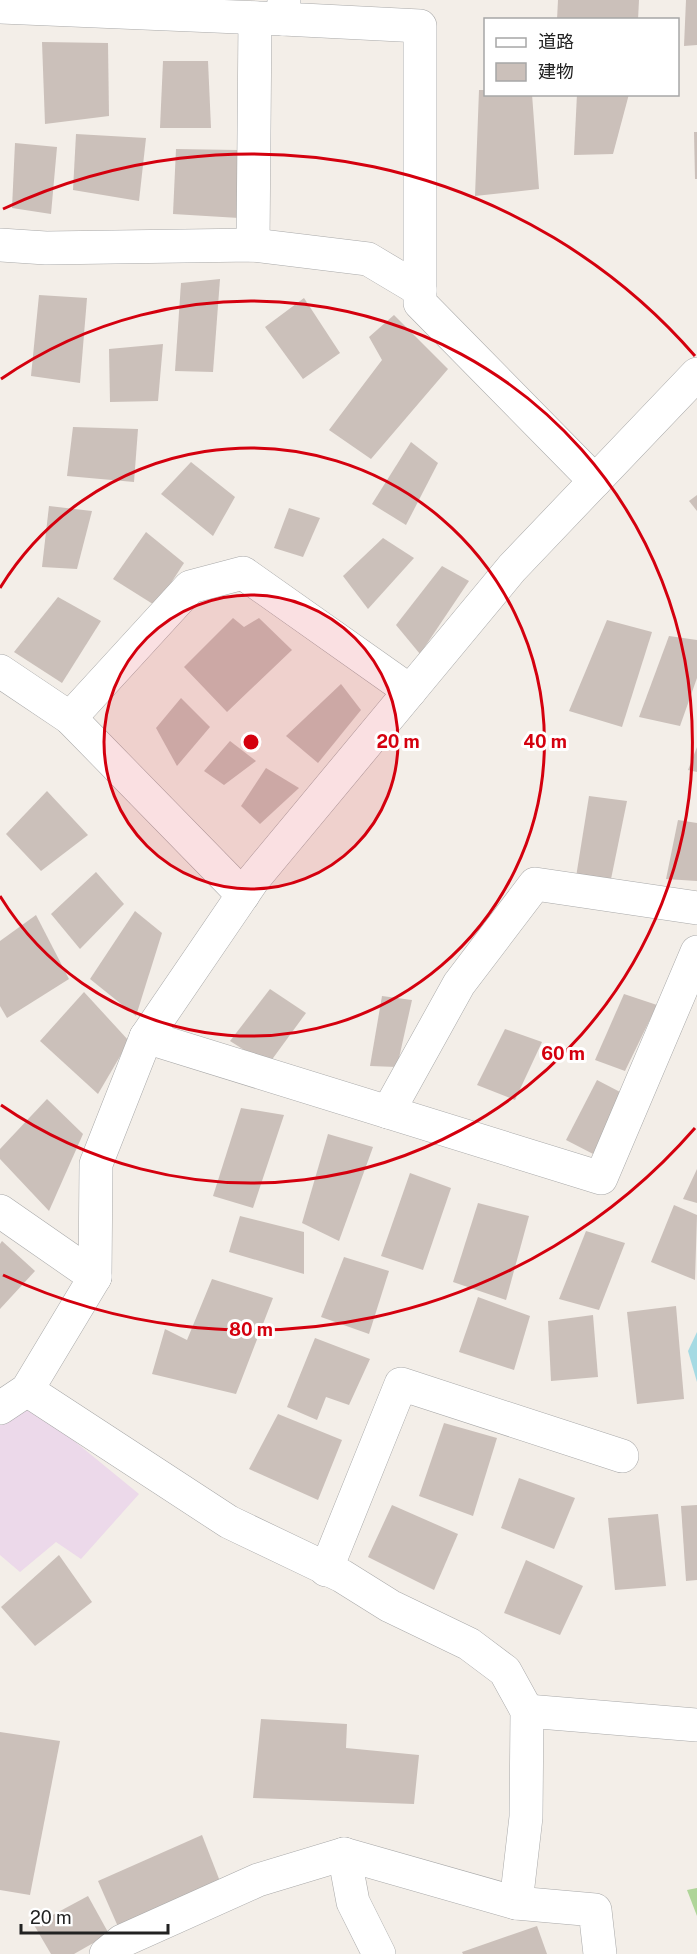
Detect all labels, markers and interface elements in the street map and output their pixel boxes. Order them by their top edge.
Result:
legend [484,18,679,96]
text: 道路 [538,31,574,52]
text: 建物 [538,61,574,82]
text: 20 m [376,731,420,752]
text: 40 m [523,731,567,752]
centre of rings [241,732,261,752]
text: 60 m [541,1043,585,1064]
text: 80 m [229,1319,273,1340]
scale bar [21,1897,168,1935]
text: 20 m [30,1907,72,1928]

